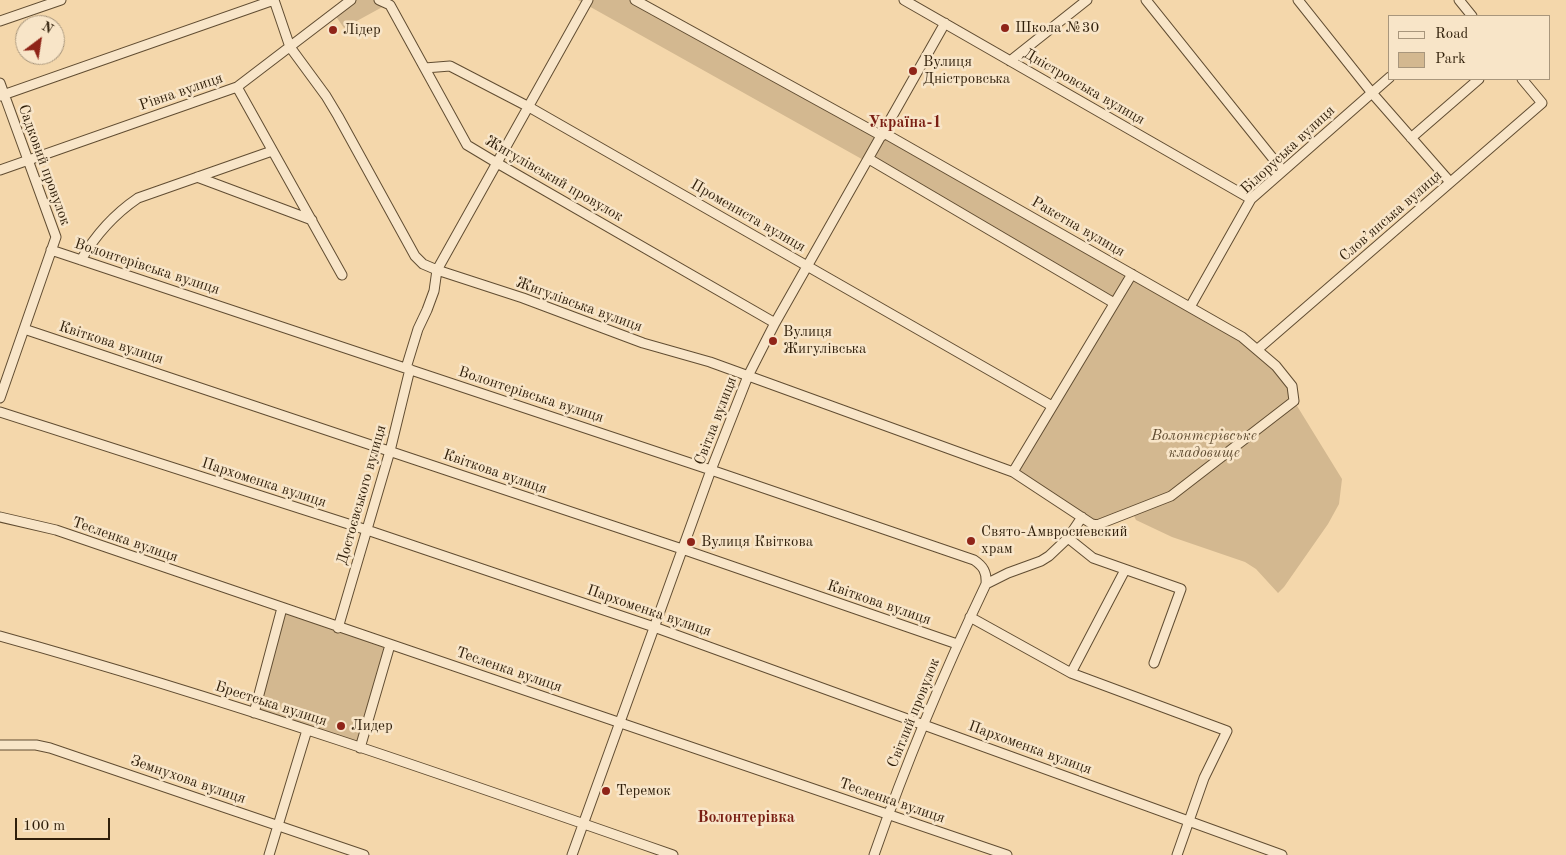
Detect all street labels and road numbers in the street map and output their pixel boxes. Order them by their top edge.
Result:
street label: Дністровська вулиця [1020,45,1148,129]
street label: Рівна вулиця [137,69,225,115]
street label: Садковий провулок [14,102,74,228]
street label: Білоруська вулиця [1237,102,1339,198]
street label: Жигулівський провулок [482,132,626,226]
street label: Слов’янська вулиця [1336,166,1446,266]
street label: Промениста вулиця [687,176,809,256]
street label: Ракетна вулиця [1028,193,1128,261]
street label: Волонтерівська вулиця [72,235,222,299]
street label: Жигулівська вулиця [513,274,645,336]
street label: Квіткова вулиця [56,318,166,368]
street label: Волонтерівська вулиця [456,363,606,427]
street label: Світла вулиця [691,374,741,468]
street label: Достоєвського вулиця [333,423,391,567]
street label: Квіткова вулиця [441,446,549,498]
street label: Пархоменка вулиця [199,454,329,512]
street label: Тесленка вулиця [70,513,180,567]
street label: Квіткова вулиця [825,577,933,629]
street label: Пархоменка вулиця [584,581,714,641]
street label: Тесленка вулиця [454,643,564,697]
street label: Світлий провулок [884,656,944,770]
street label: Брестська вулиця [213,677,329,731]
street label: Пархоменка вулиця [966,717,1094,779]
street label: Земнухова вулиця [128,752,248,808]
street label: Тесленка вулиця [837,774,947,828]

